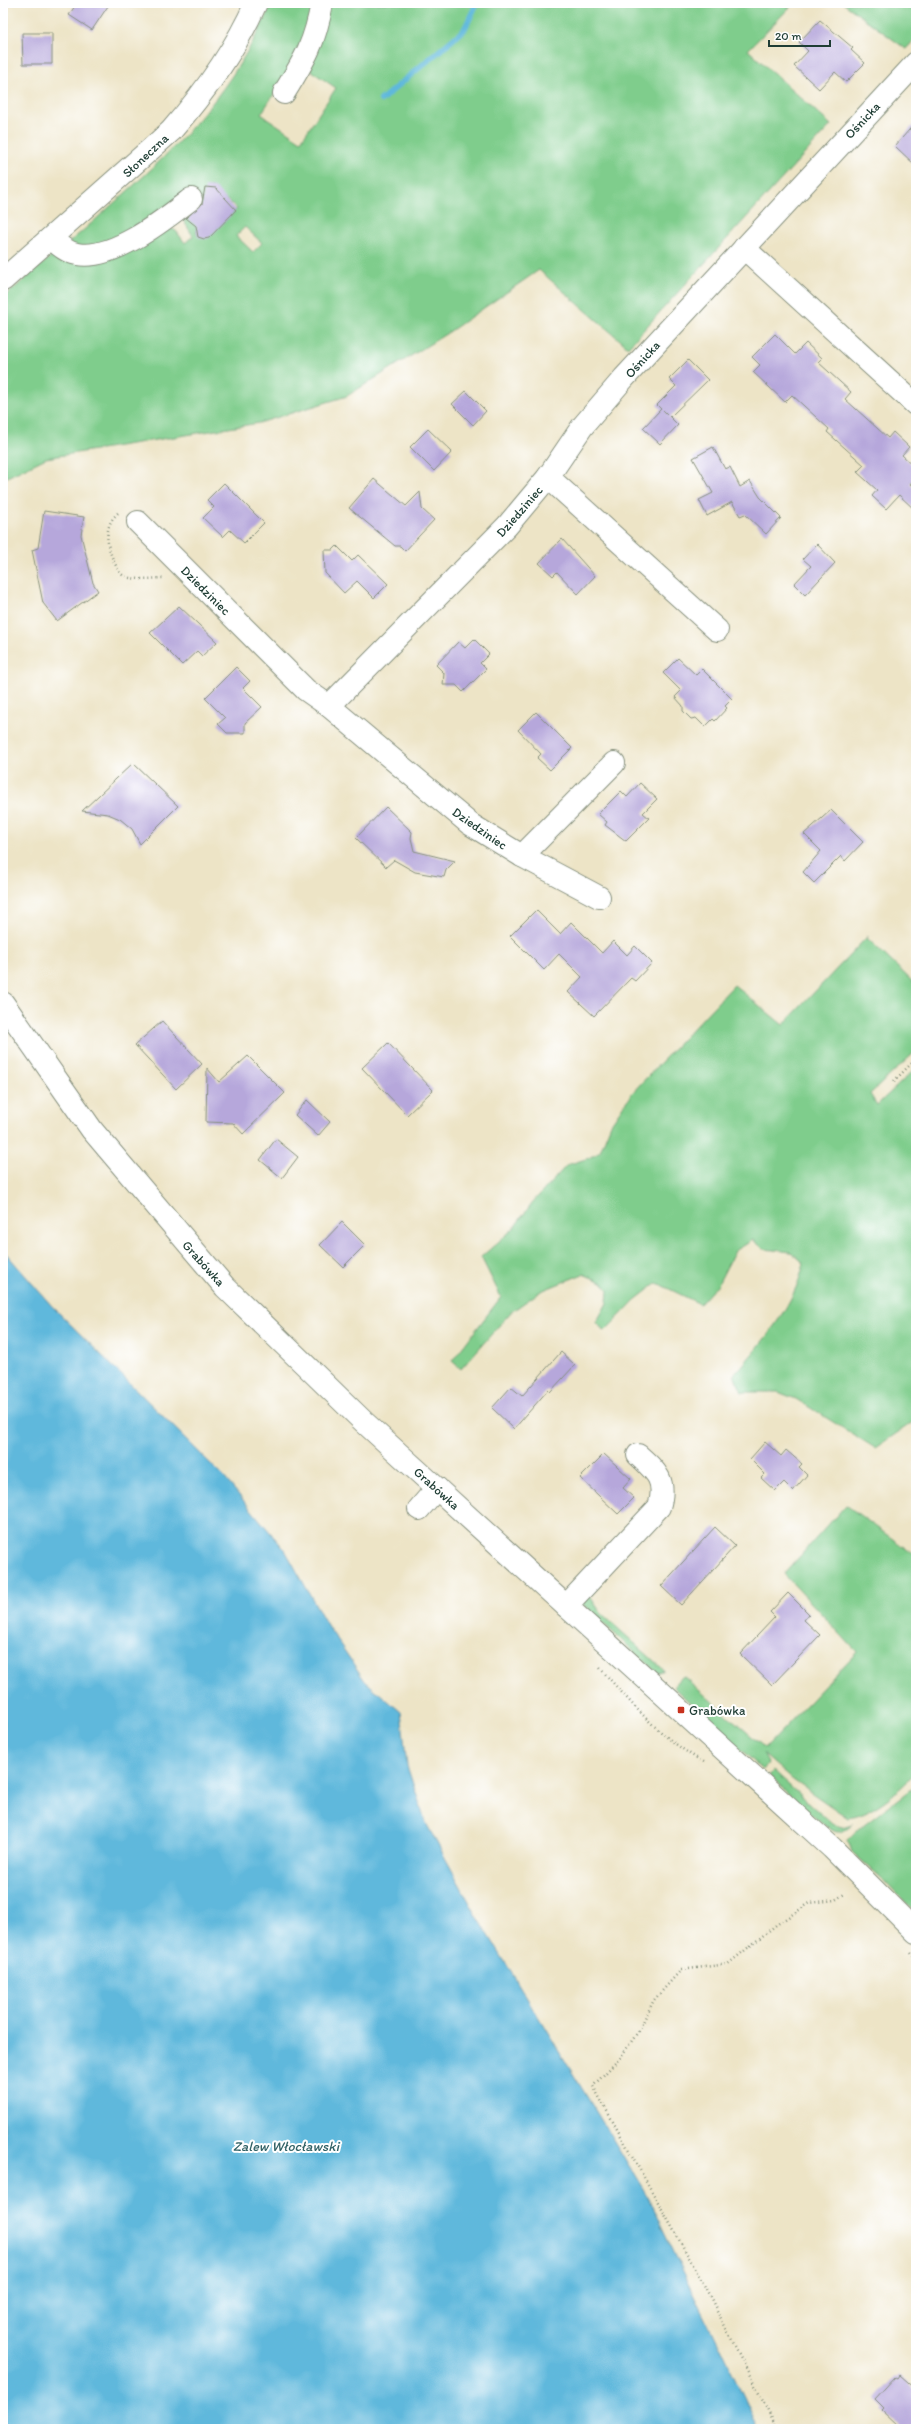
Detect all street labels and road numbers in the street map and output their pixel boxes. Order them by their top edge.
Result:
street label: Ośnicka [842,98,884,142]
street label: Słoneczna [119,130,172,180]
street label: Ośnicka [622,337,663,381]
street label: Dziedziniec [493,483,546,540]
street label: Dziedziniec [178,563,233,618]
street label: Dziedziniec [450,804,510,853]
street label: Grabówka [179,1237,228,1290]
street label: Grabówka [411,1464,463,1513]

